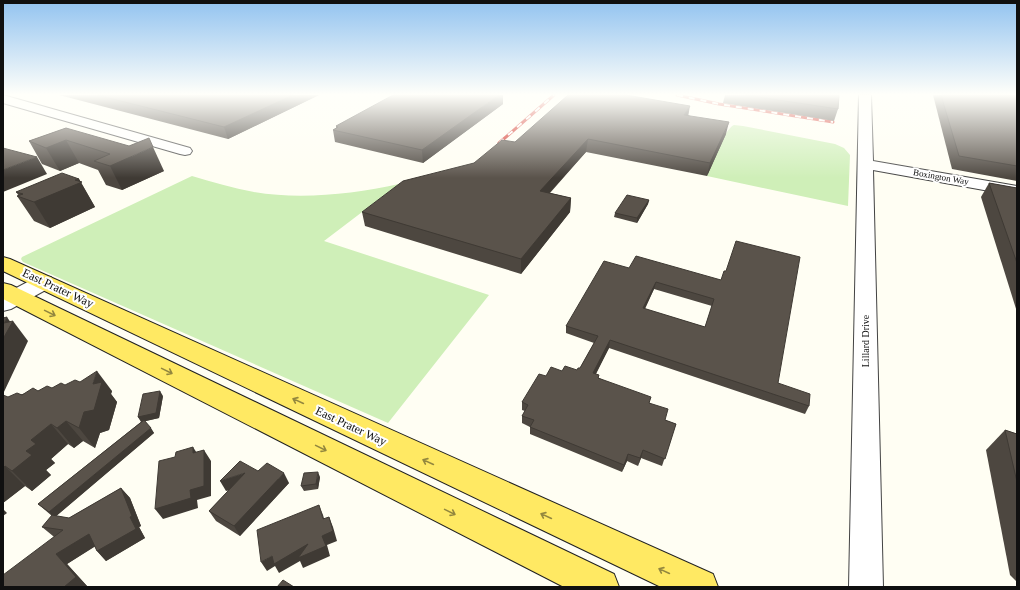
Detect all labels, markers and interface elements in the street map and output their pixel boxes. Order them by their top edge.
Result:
street label: Boxington Way [912,167,970,187]
street label: East Prater Way [20,265,96,311]
one-way arrow [44,310,56,318]
street label: Lillard Drive [860,314,871,367]
one-way arrow [161,368,173,375]
one-way arrow [292,397,304,404]
street label: East Prater Way [313,403,389,449]
one-way arrow [315,445,327,452]
one-way arrow [423,458,435,465]
one-way arrow [444,509,456,516]
one-way arrow [541,512,553,520]
one-way arrow [659,567,671,574]

